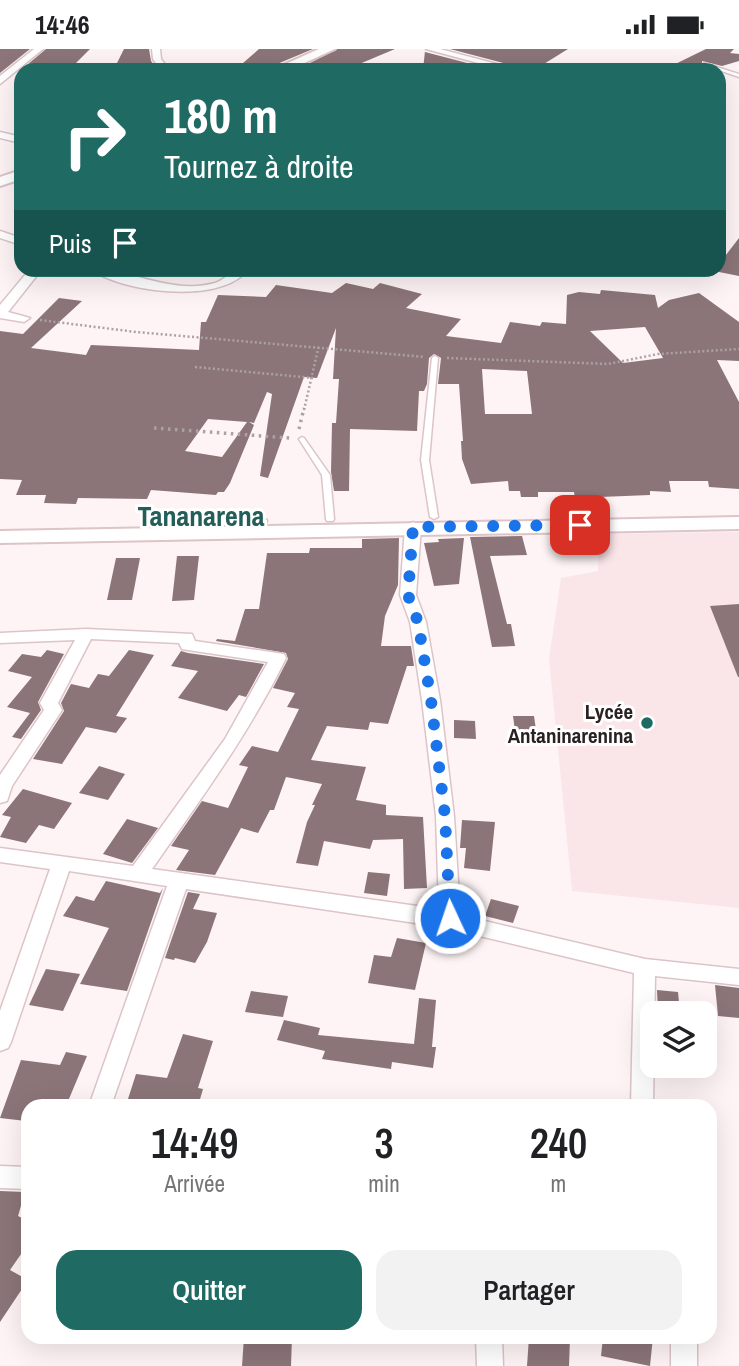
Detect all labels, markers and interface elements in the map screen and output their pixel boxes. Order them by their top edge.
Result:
text: 14:46 [35,7,90,42]
text: 180 m [164,82,278,148]
icon: right [49,91,140,182]
text: Tournez à droite [164,145,354,188]
icon: arrive [106,224,144,262]
text: Puis [49,226,92,261]
pin [550,495,610,555]
district label: Tananarena [137,497,265,535]
icon: arrive [561,506,599,544]
place label: Lycée Antaninarenina [508,697,633,750]
marker: Lycée Antaninarenina [639,715,655,731]
position arrow [413,881,487,955]
map controls [640,1001,717,1078]
button: layers [640,1001,717,1078]
text: 14:49 [151,1115,238,1171]
text: 3 [374,1115,394,1171]
text: 240 [530,1115,587,1171]
text: Arrivée [164,1168,225,1199]
text: min [368,1168,400,1199]
text: m [551,1168,566,1199]
button: Quitter [56,1250,362,1330]
button: Partager [376,1250,682,1330]

